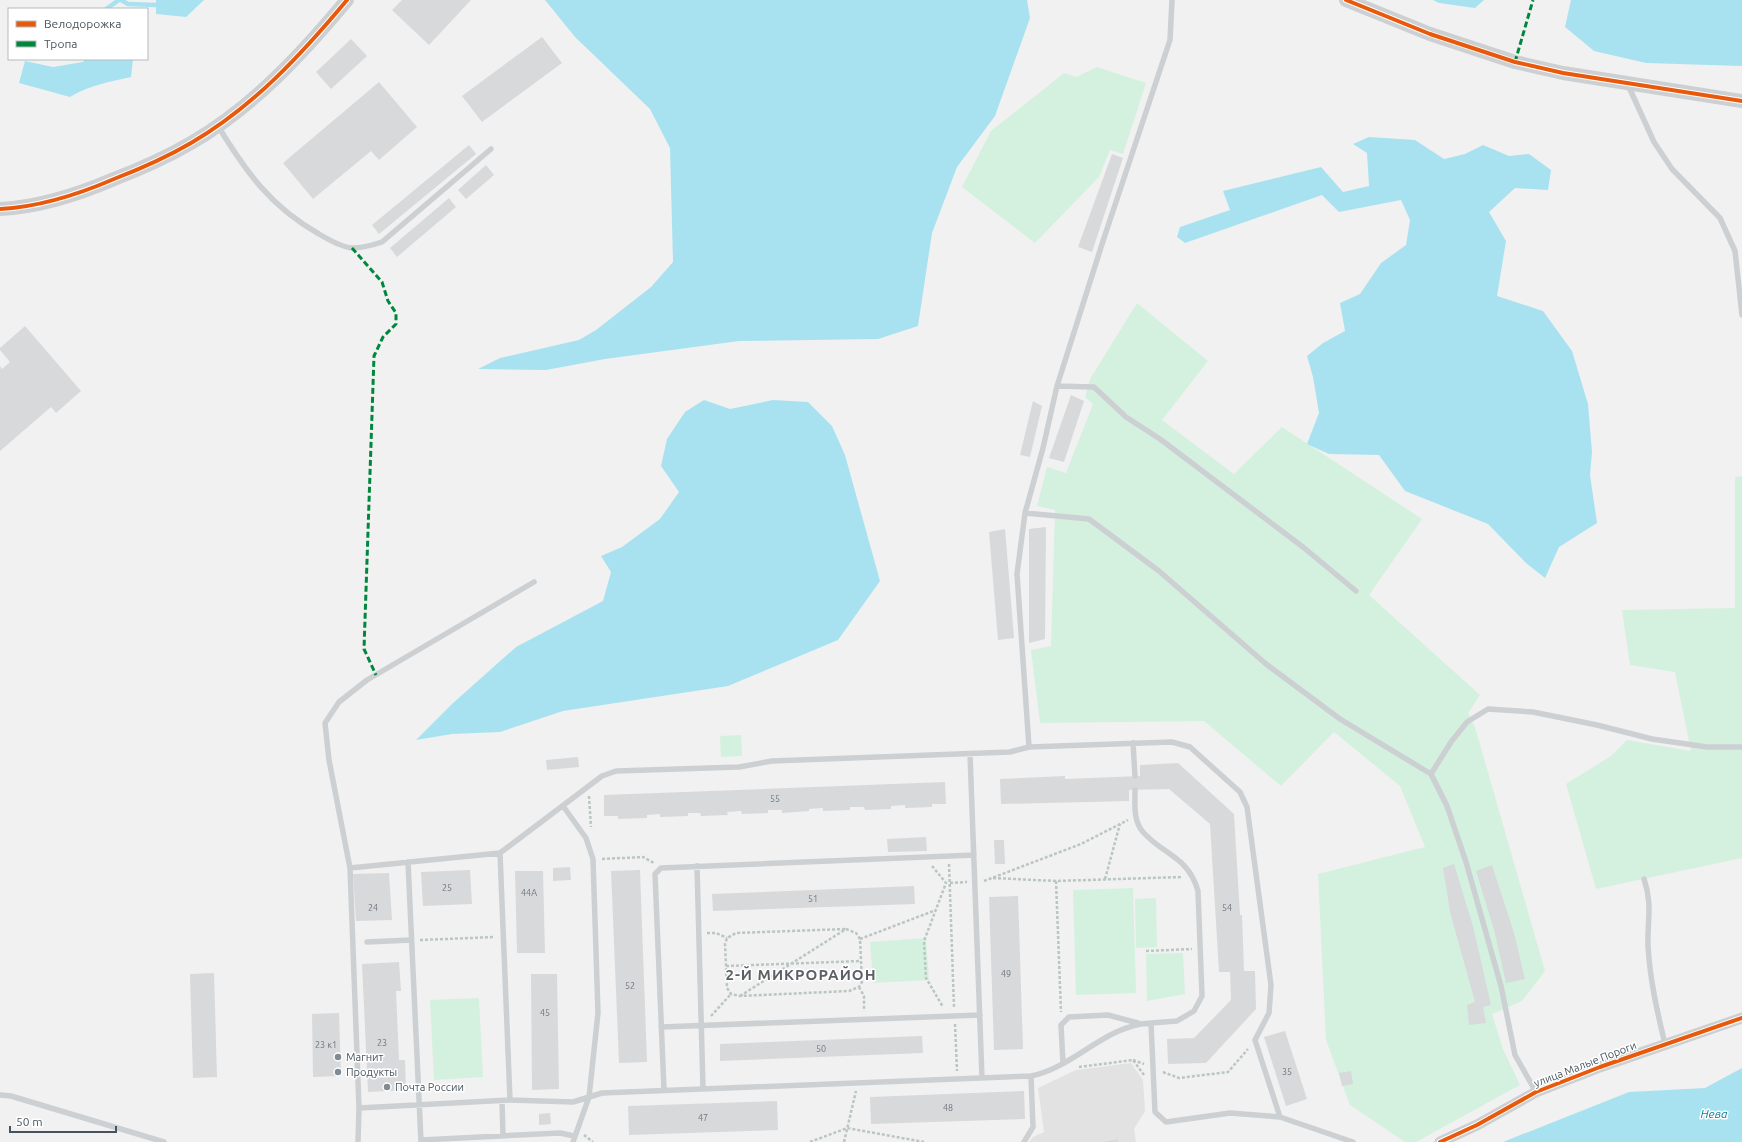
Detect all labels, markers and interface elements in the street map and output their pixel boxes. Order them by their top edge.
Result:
legend [8,8,148,60]
text: Велодорожка [44,17,121,30]
text: Тропа [44,37,77,50]
house number: 55 [770,794,780,804]
house number: 25 [442,883,452,893]
house number: 44А [521,888,537,898]
house number: 51 [808,894,818,904]
house number: 24 [368,903,378,913]
house number: 54 [1222,903,1232,913]
district label: 2-Й МИКРОРАЙОН [725,965,877,983]
house number: 49 [1001,969,1011,979]
house number: 52 [625,981,635,991]
house number: 45 [540,1008,550,1018]
house number: 23 [377,1038,387,1048]
street label: улица Малые Пороги [1532,1039,1638,1089]
house number: 23 к1 [315,1040,337,1050]
house number: 50 [816,1044,826,1054]
place label: Магнит [346,1051,384,1063]
marker: Магнит [333,1052,343,1062]
place label: Продукты [346,1066,397,1078]
marker: Продукты [333,1067,343,1077]
house number: 35 [1282,1067,1292,1077]
place label: Почта России [395,1081,464,1093]
marker: Почта России [382,1082,392,1092]
house number: 48 [943,1103,953,1113]
water label: Нева [1701,1107,1728,1120]
scale bar [10,1108,116,1134]
house number: 47 [698,1113,708,1123]
text: 50 m [16,1115,43,1128]

